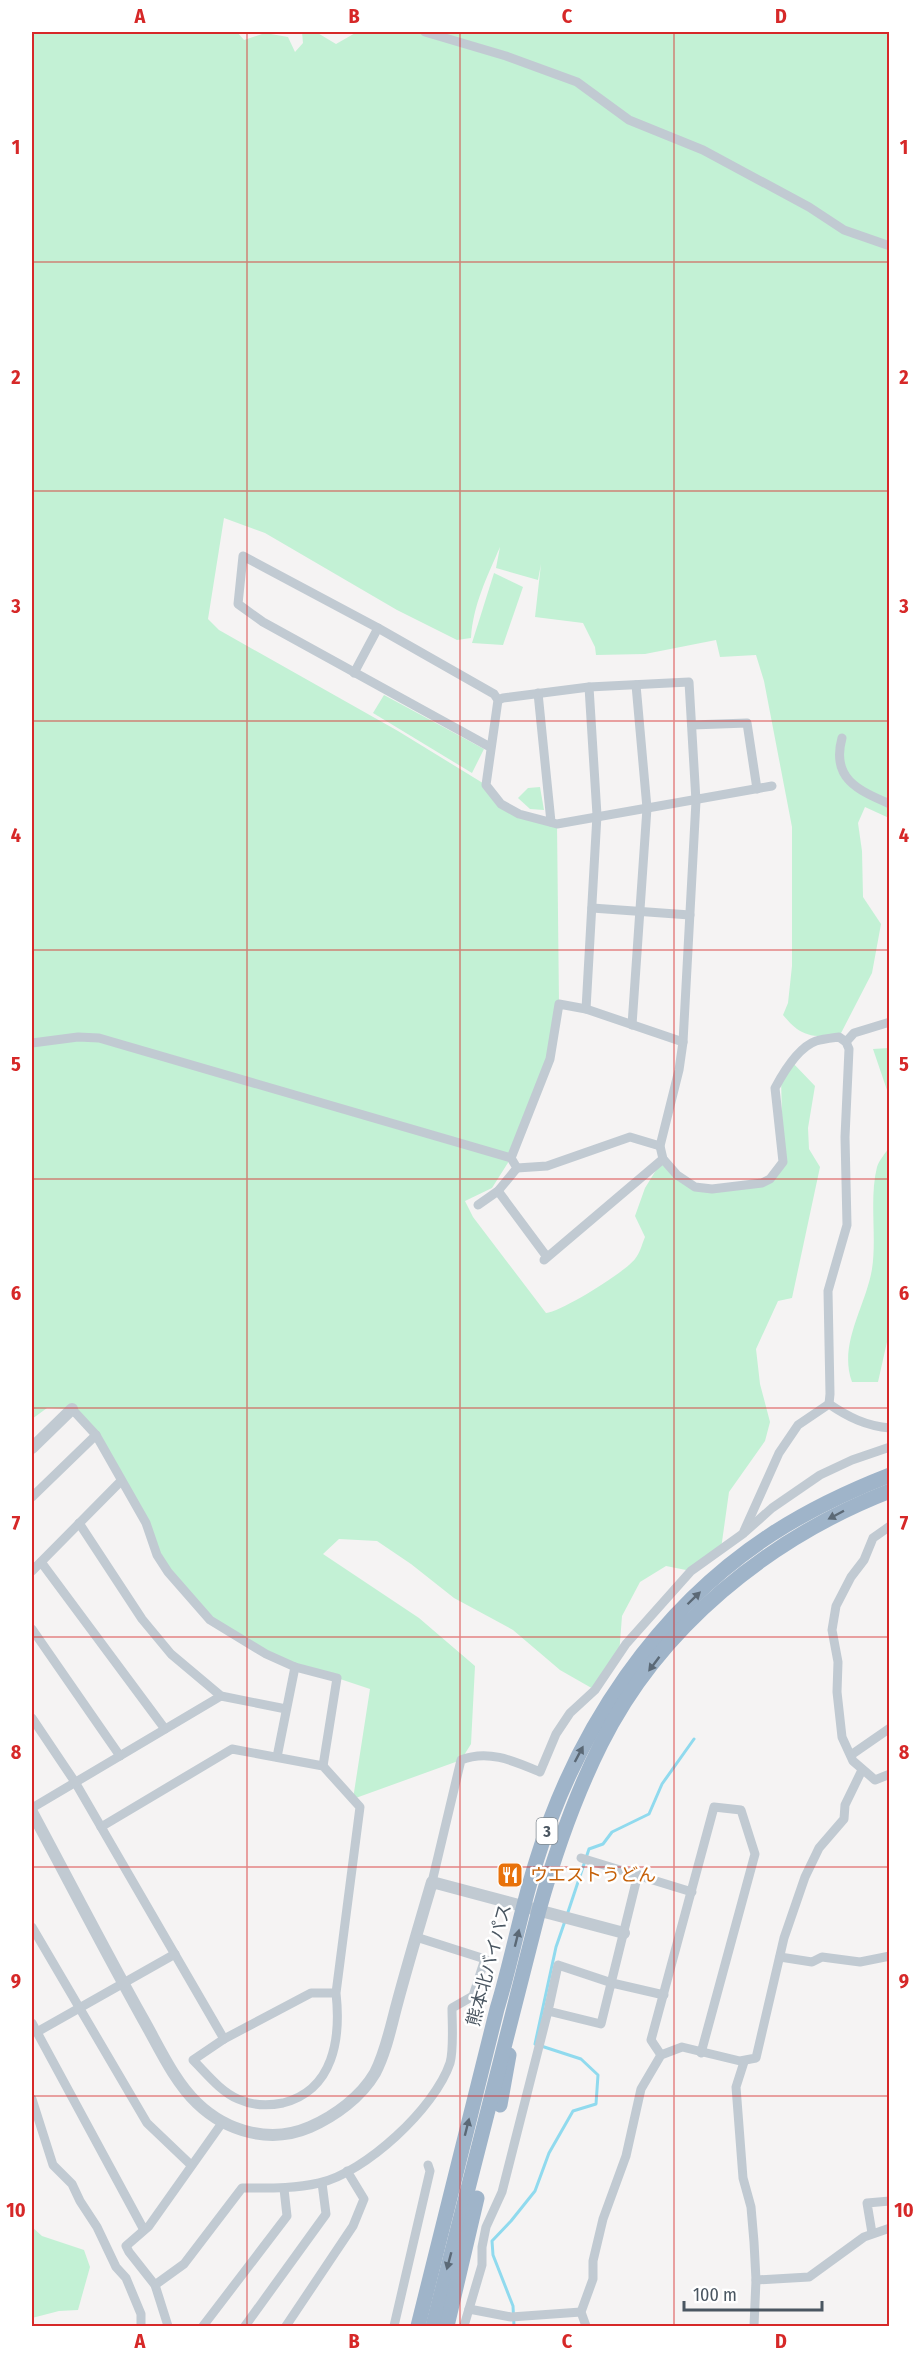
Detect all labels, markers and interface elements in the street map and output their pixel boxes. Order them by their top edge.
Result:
text: A [134,4,147,28]
text: B [348,4,360,28]
text: C [562,4,573,28]
text: D [775,4,787,28]
text: 1 [12,135,20,159]
text: 1 [900,135,908,159]
text: 2 [10,365,21,389]
text: 2 [898,365,909,389]
text: 3 [10,594,21,618]
text: 3 [898,594,909,618]
text: 4 [11,823,21,847]
text: 4 [899,823,909,847]
text: 5 [11,1052,21,1076]
text: 5 [899,1052,909,1076]
text: 6 [11,1281,21,1305]
text: 6 [899,1281,909,1305]
one-way arrow [827,1510,844,1520]
text: 7 [12,1511,21,1535]
text: 7 [900,1511,909,1535]
one-way arrow [686,1591,700,1605]
one-way arrow [648,1655,660,1671]
text: 8 [11,1740,22,1764]
text: 8 [899,1740,910,1764]
one-way arrow [574,1745,584,1762]
road number: 3 [536,1818,558,1844]
restaurant icon: ウエストうどん [495,1860,525,1890]
place label: ウエストうどん [530,1864,656,1886]
street label: 熊本北バイパス [462,1901,516,2029]
one-way arrow [512,1929,522,1948]
text: 9 [11,1969,21,1993]
text: 9 [899,1969,909,1993]
one-way arrow [463,2118,473,2136]
text: 10 [6,2198,26,2222]
text: 10 [894,2198,914,2222]
one-way arrow [444,2252,453,2270]
scale bar [684,2274,822,2312]
text: 100 m [693,2284,737,2306]
text: A [134,2329,147,2353]
text: B [348,2329,360,2353]
text: C [562,2329,573,2353]
text: D [775,2329,787,2353]

